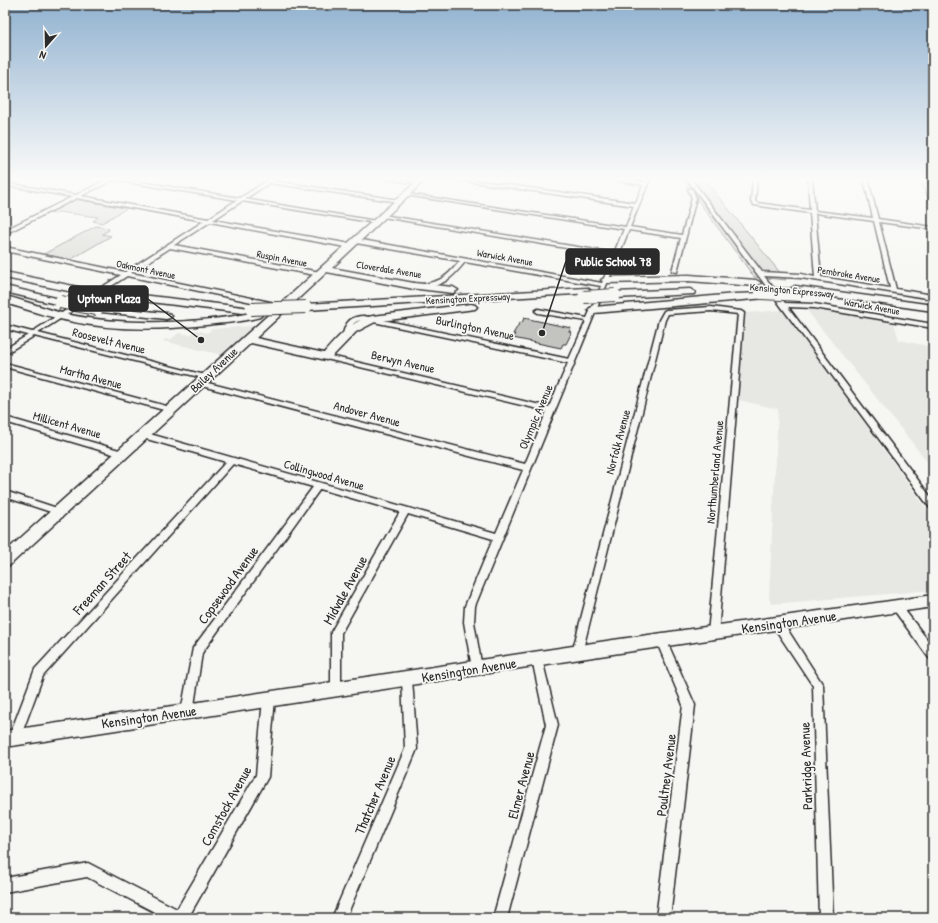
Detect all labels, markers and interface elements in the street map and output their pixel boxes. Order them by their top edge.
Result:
north arrow [26,26,66,66]
text: N [37,48,48,63]
street label: Warwick Avenue [476,246,534,269]
street label: Ruspin Avenue [256,247,308,270]
callout: Public School 78 [566,249,659,274]
text: Public School 78 [575,252,652,270]
street label: Oakmont Avenue [115,257,177,282]
street label: Cloverdale Avenue [355,258,423,281]
street label: Pembroke Avenue [817,263,881,286]
street label: Kensington Expressway [749,280,835,301]
callout: Uptown Plaza [69,286,148,311]
text: Uptown Plaza [78,289,141,308]
street label: Kensington Expressway [425,290,511,307]
street label: Warwick Avenue [843,295,901,318]
street label: Burlington Avenue [434,311,516,344]
street label: Roosevelt Avenue [71,323,148,358]
street label: Bailey Avenue [186,343,241,396]
street label: Berwyn Avenue [370,346,437,377]
street label: Martha Avenue [58,360,124,393]
street label: Olympic Avenue [514,382,557,452]
street label: Andover Avenue [332,396,402,431]
street label: Millicent Avenue [31,407,103,442]
street label: Norfolk Avenue [601,407,634,476]
street label: Northumberland Avenue [702,419,727,524]
street label: Collingwood Avenue [282,455,367,494]
street label: Copsewood Avenue [193,541,263,628]
street label: Freeman Street [67,547,135,619]
street label: Midvale Avenue [318,552,372,628]
street label: Kensington Avenue [740,605,838,639]
street label: Kensington Avenue [420,653,518,687]
street label: Kensington Avenue [100,700,198,734]
street label: Parkridge Avenue [794,721,818,810]
street label: Poultney Avenue [651,732,681,817]
street label: Elmer Avenue [502,749,539,821]
street label: Thatcher Avenue [349,752,400,837]
street label: Comstock Avenue [196,762,256,849]

